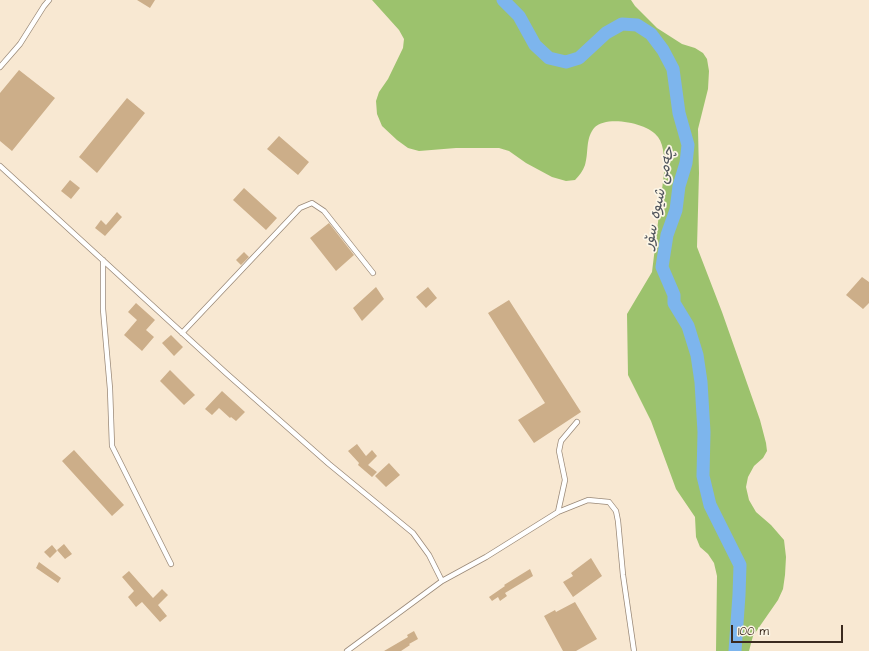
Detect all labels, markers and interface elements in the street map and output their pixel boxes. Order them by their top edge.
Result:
water label: چەمی شیوە سۆر [640,145,680,251]
scale bar [733,617,845,643]
text: 100 m [738,623,769,640]

